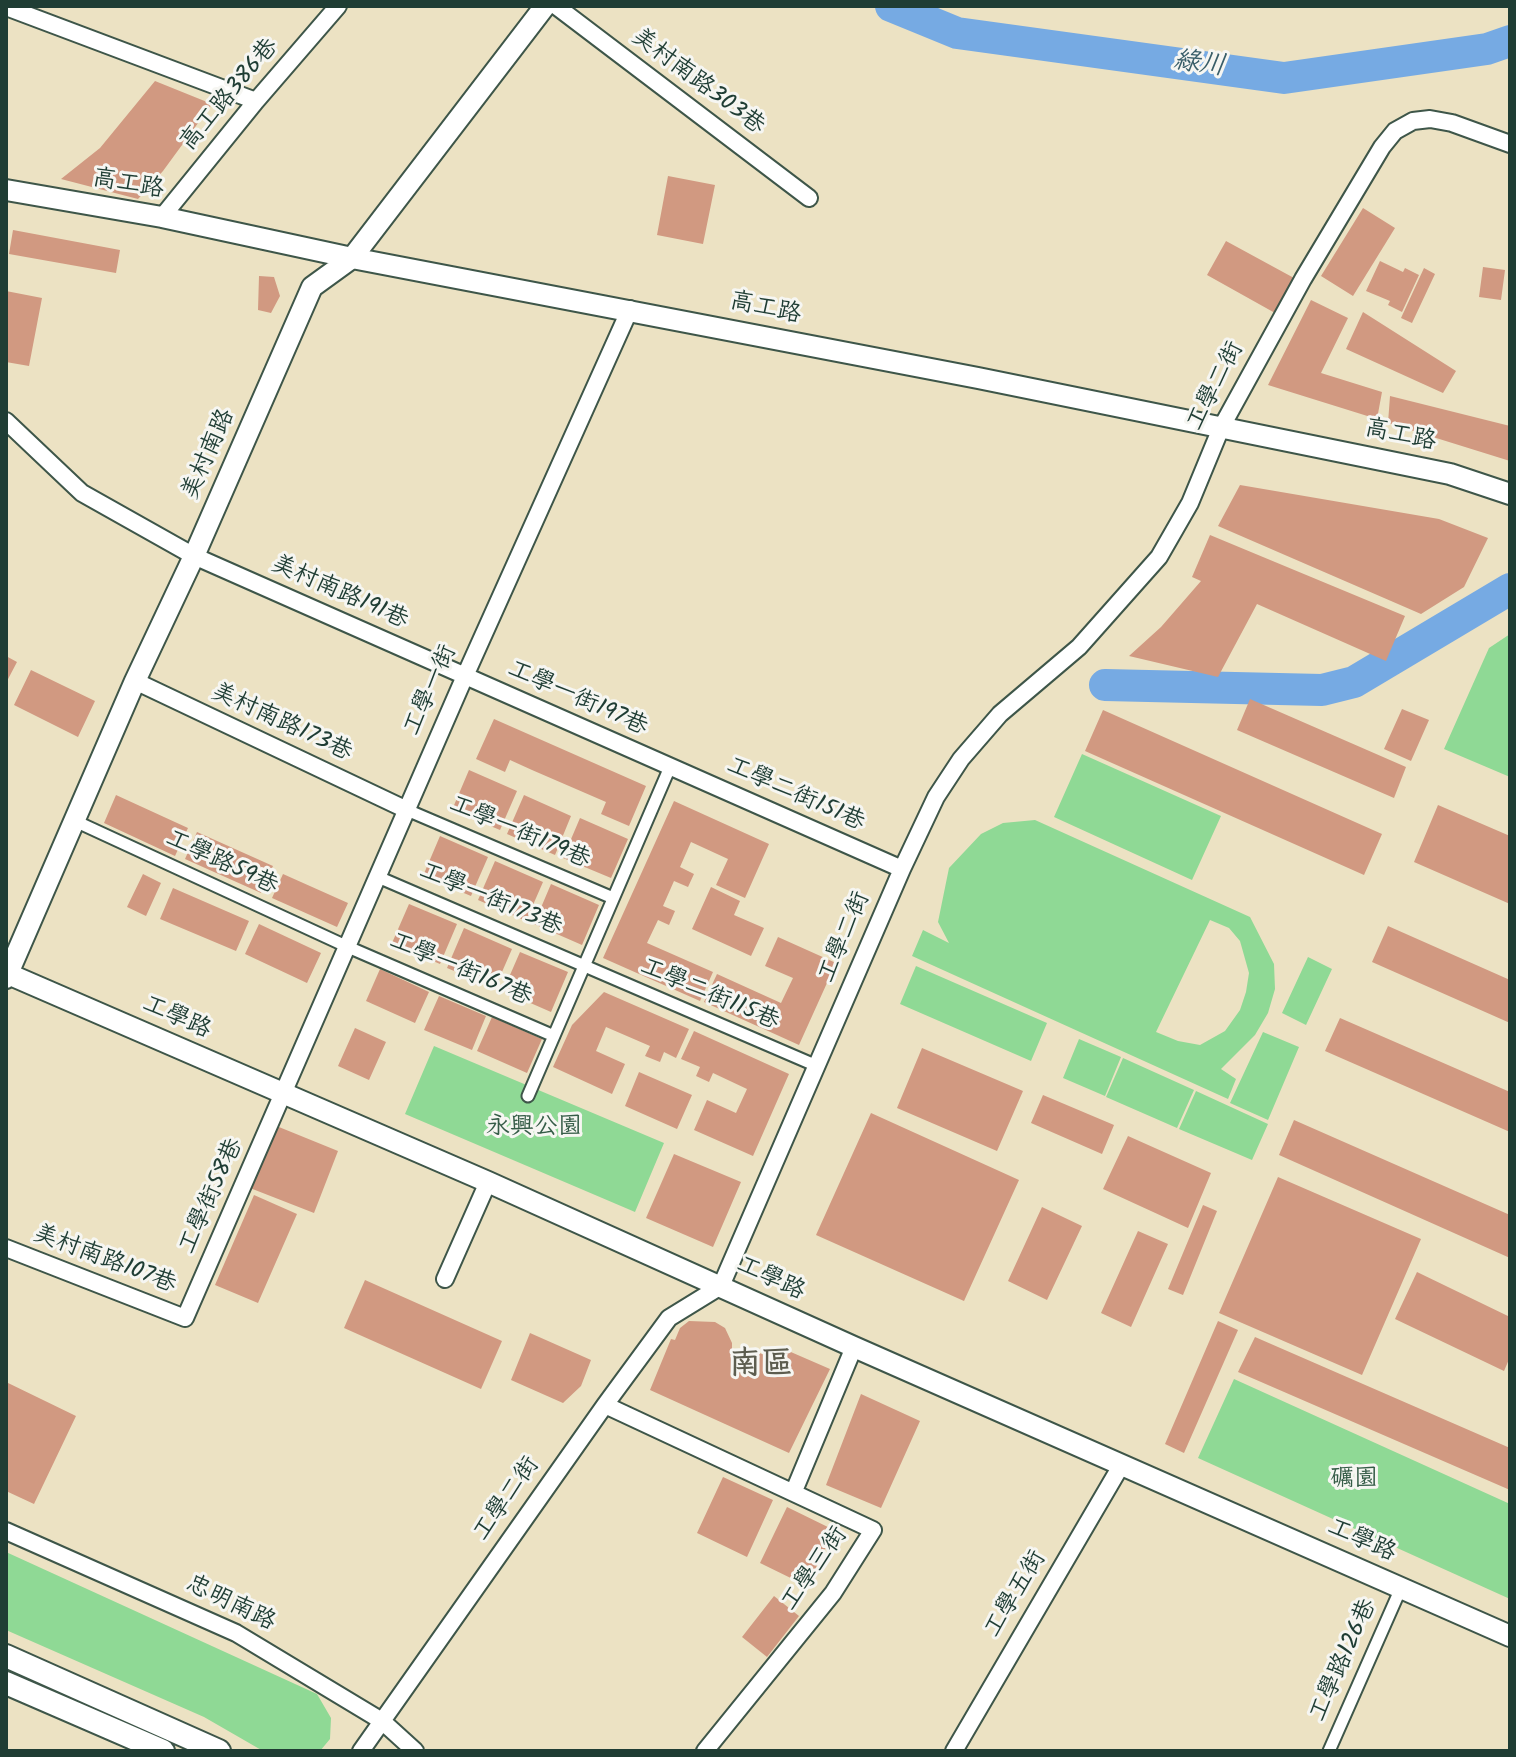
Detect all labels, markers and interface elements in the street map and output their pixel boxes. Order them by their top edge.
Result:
street label: 美村南路303巷 [625,24,769,142]
street label: 高工路386巷 [176,34,286,158]
water label: 綠川 [1171,47,1227,85]
street label: 高工路 [90,166,166,206]
street label: 高工路 [727,288,803,332]
street label: 工學二街 [1182,338,1252,436]
street label: 美村南路 [177,405,243,505]
street label: 高工路 [1362,415,1438,459]
street label: 美村南路191巷 [266,551,412,637]
street label: 工學一街 [399,641,465,741]
street label: 工學一街197巷 [502,656,652,744]
street label: 美村南路173巷 [206,679,356,769]
street label: 工學二街151巷 [722,753,868,839]
street label: 工學一街179巷 [444,791,594,877]
street label: 工學路59巷 [160,825,282,903]
street label: 工學一街173巷 [414,858,566,944]
street label: 工學二街 [814,888,878,988]
street label: 工學一街167巷 [384,928,536,1014]
street label: 工學二街115巷 [635,954,783,1038]
street label: 工學路 [137,991,215,1047]
park label: 永興公園 [486,1115,582,1143]
street label: 工學街58巷 [175,1135,251,1259]
street label: 美村南路107巷 [29,1221,179,1301]
street label: 工學路 [731,1252,809,1308]
district label: 南區 [729,1349,793,1387]
street label: 工學二街 [469,1452,547,1548]
park label: 礪園 [1330,1467,1378,1495]
street label: 工學路 [1322,1514,1400,1570]
street label: 工學三街 [777,1522,855,1618]
street label: 工學五街 [980,1546,1054,1644]
street label: 忠明南路 [181,1571,279,1639]
street label: 工學路126巷 [1305,1595,1385,1727]

